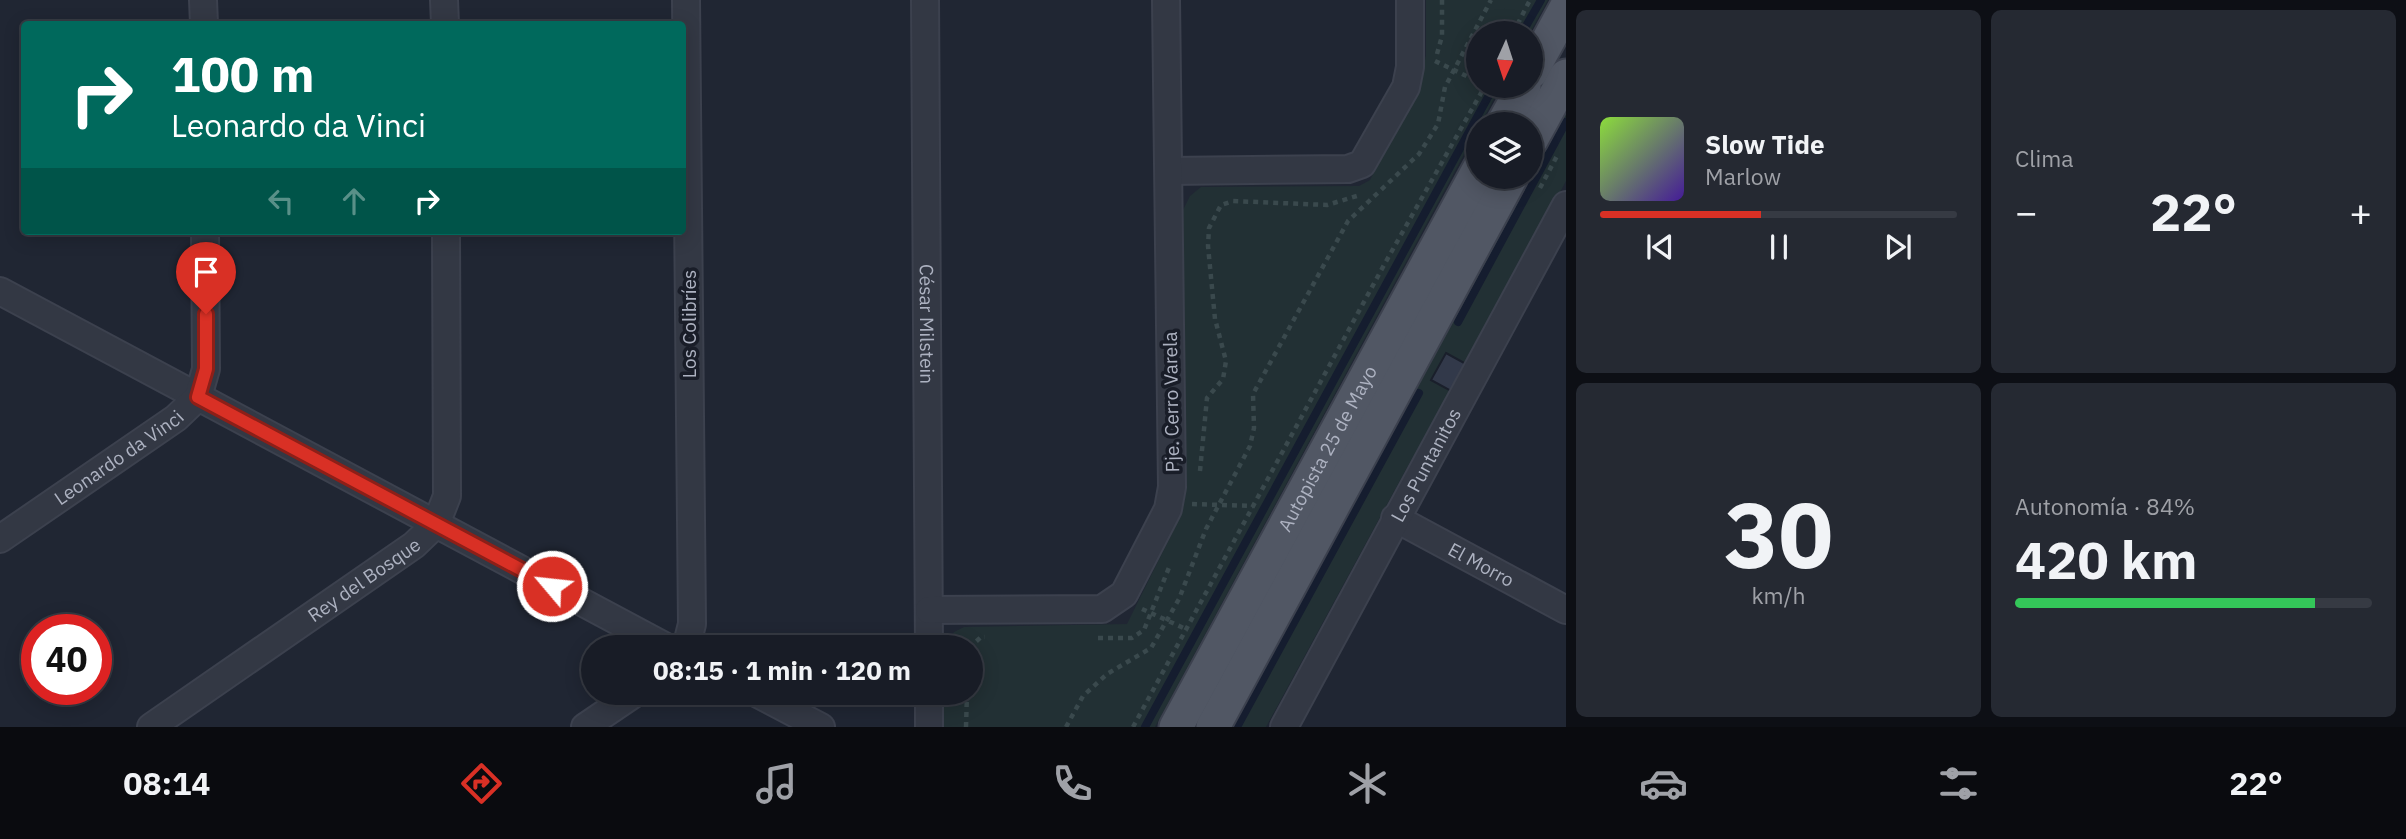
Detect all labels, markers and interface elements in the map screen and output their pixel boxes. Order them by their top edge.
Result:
north arrow [1466,21,1544,98]
map controls [1466,21,1543,189]
text: 100 m [171,42,315,105]
icon: right [56,49,147,140]
text: Leonardo da Vinci [171,104,426,146]
button: layers [1466,112,1543,189]
text: Slow Tide [1705,127,1825,161]
text: Clima [2015,143,2074,173]
text: Marlow [1705,161,1781,191]
text: 22° [2150,178,2237,245]
icon: left [262,182,300,220]
icon: ahead [335,182,373,220]
icon: right [408,182,446,220]
text: − [2015,187,2038,236]
text: + [2349,187,2372,236]
icon: previous [1641,228,1679,266]
icon: pause [1760,228,1798,266]
icon: next [1879,228,1917,266]
pin [176,242,236,314]
icon: arrive [187,253,225,291]
street label: César Milstein [915,264,939,384]
street label: Los Colibríes [677,270,701,378]
street label: Pje. Cerro Varela [1158,331,1184,473]
street label: Autopista 25 de Mayo [1273,361,1382,536]
street label: Los Puntanitos [1385,404,1466,526]
street label: Leonardo da Vinci [49,405,189,510]
text: 30 [1724,475,1833,593]
text: Autonomía · 84% [2015,491,2195,521]
text: 420 km [2015,526,2197,593]
street label: Rey del Bosque [303,532,425,627]
street label: El Morro [1444,537,1518,592]
position arrow [515,549,589,623]
text: km/h [1751,580,1806,610]
speed limit sign: 40 [21,614,112,705]
text: 08:15 · 1 min · 120 m [653,653,911,687]
icon: directions [457,759,506,808]
icon: music [752,759,801,808]
icon: phone [1048,759,1097,808]
icon: climate [1343,759,1392,808]
icon: car [1639,759,1688,808]
icon: filters [1934,759,1983,808]
text: 08:14 [123,762,211,804]
text: 22° [2229,762,2283,804]

